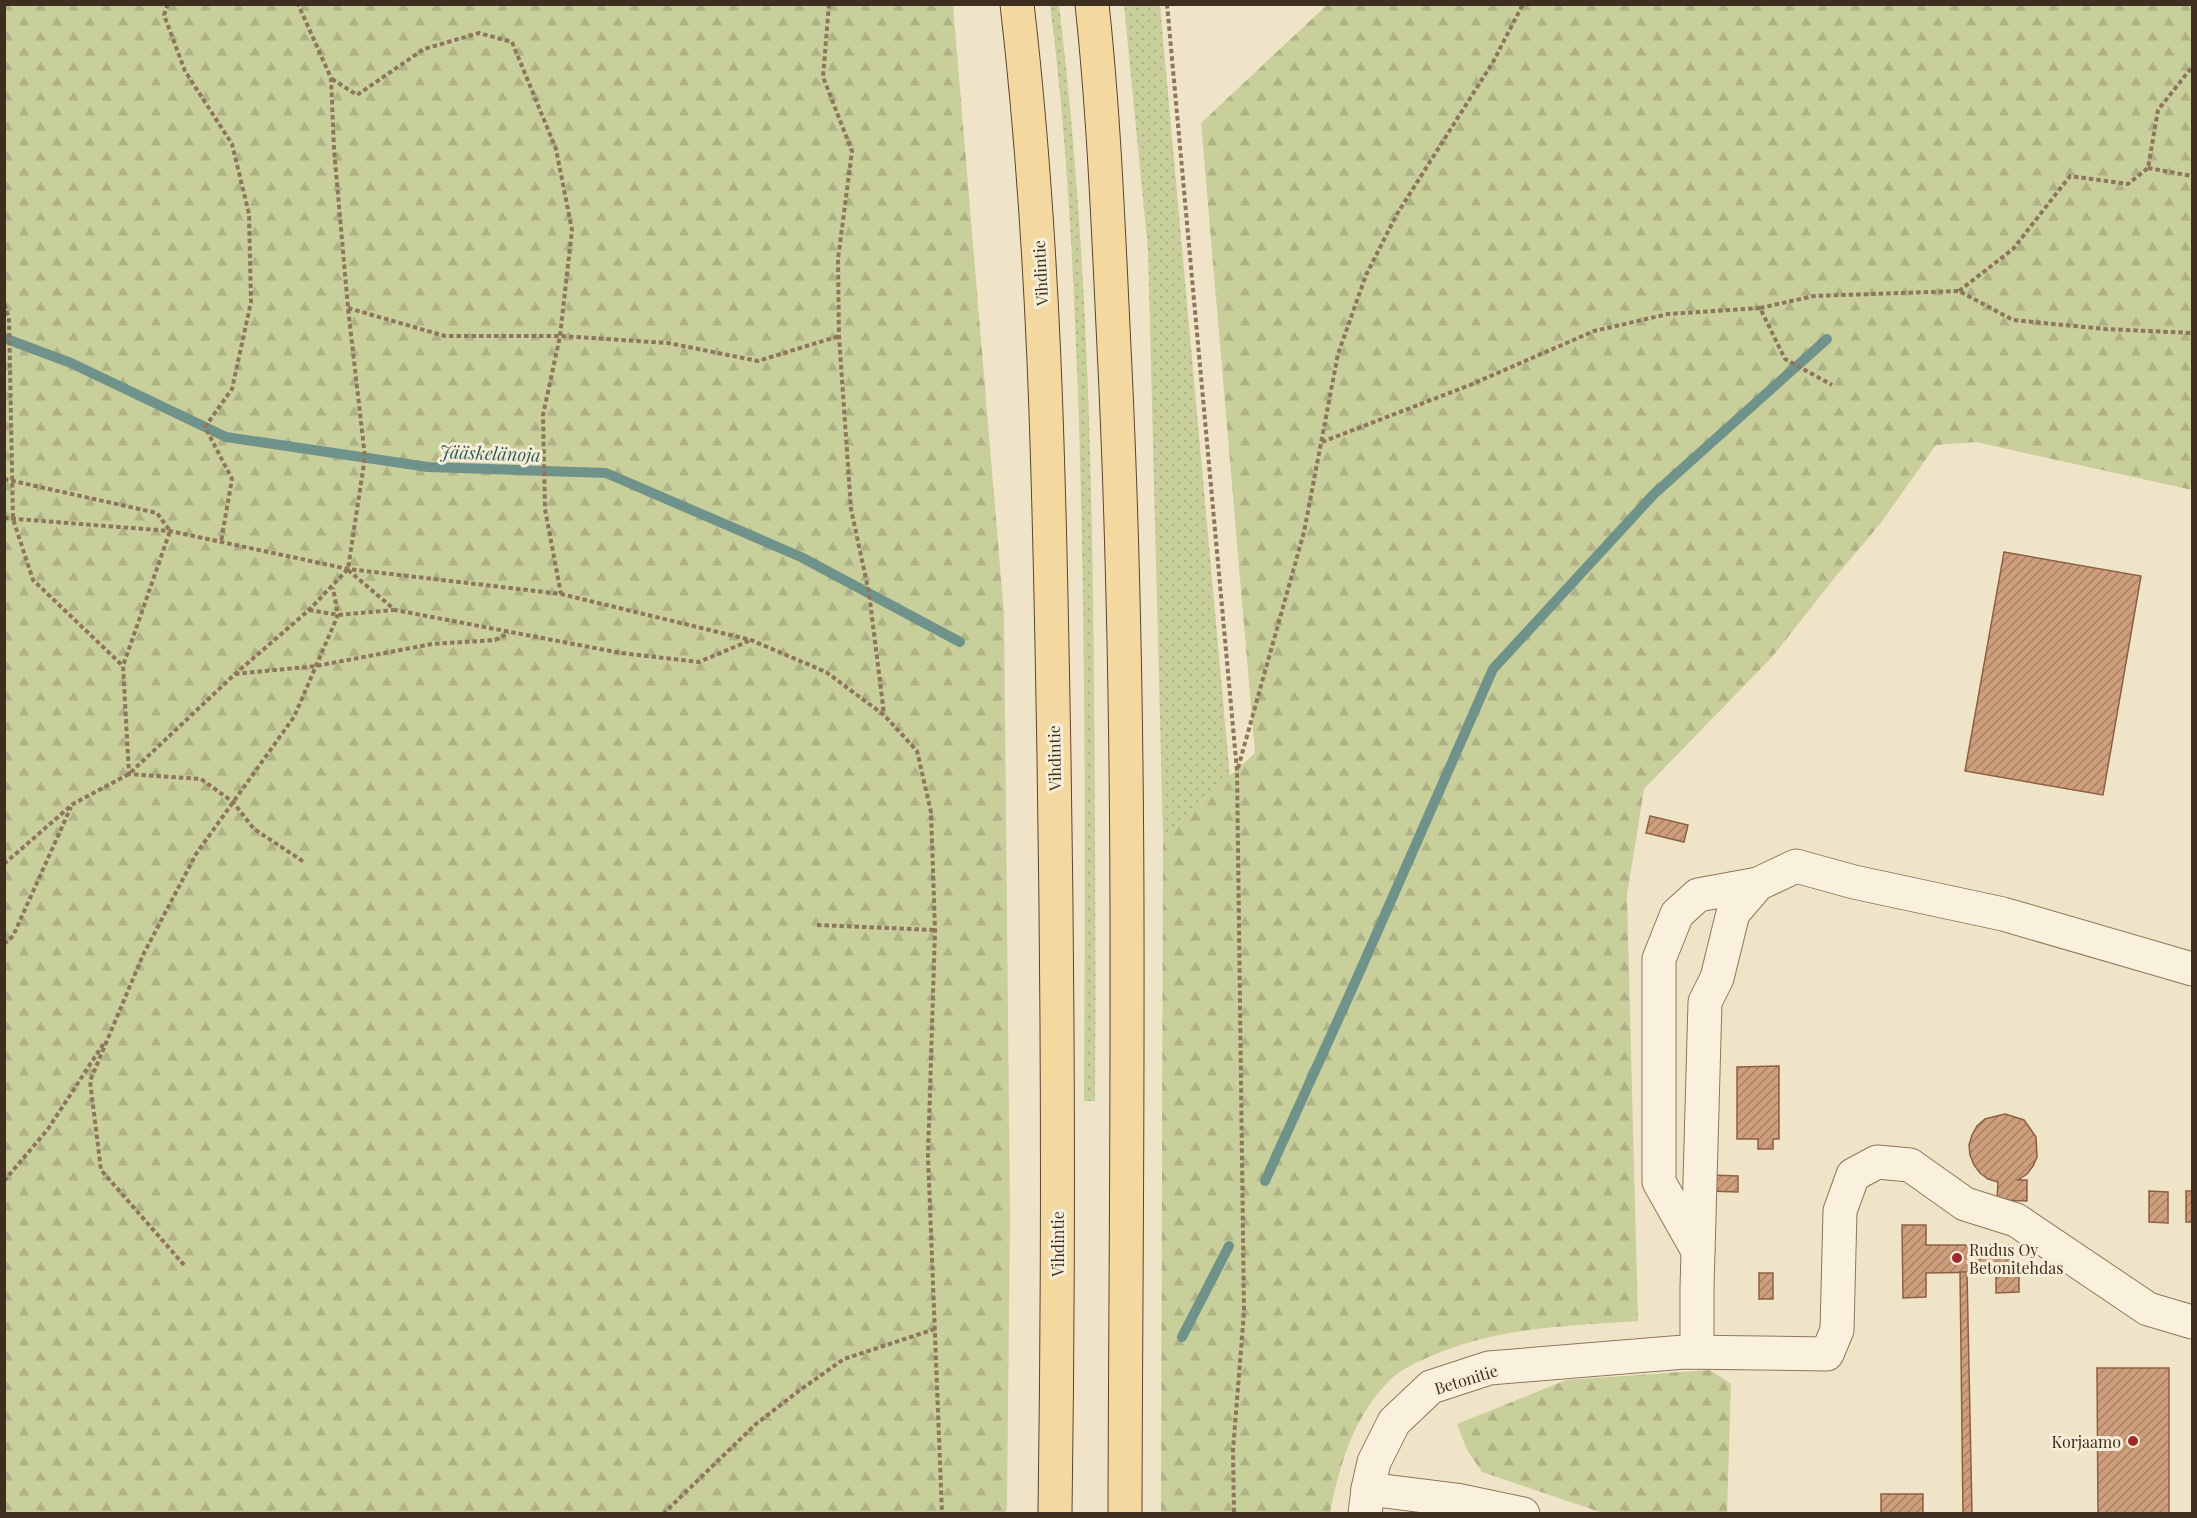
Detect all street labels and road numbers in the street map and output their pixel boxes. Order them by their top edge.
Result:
street label: Vihdintie [1028,240,1052,307]
street label: Vihdintie [1043,725,1065,792]
street label: Vihdintie [1047,1211,1068,1278]
street label: Betonitie [1432,1359,1500,1399]

